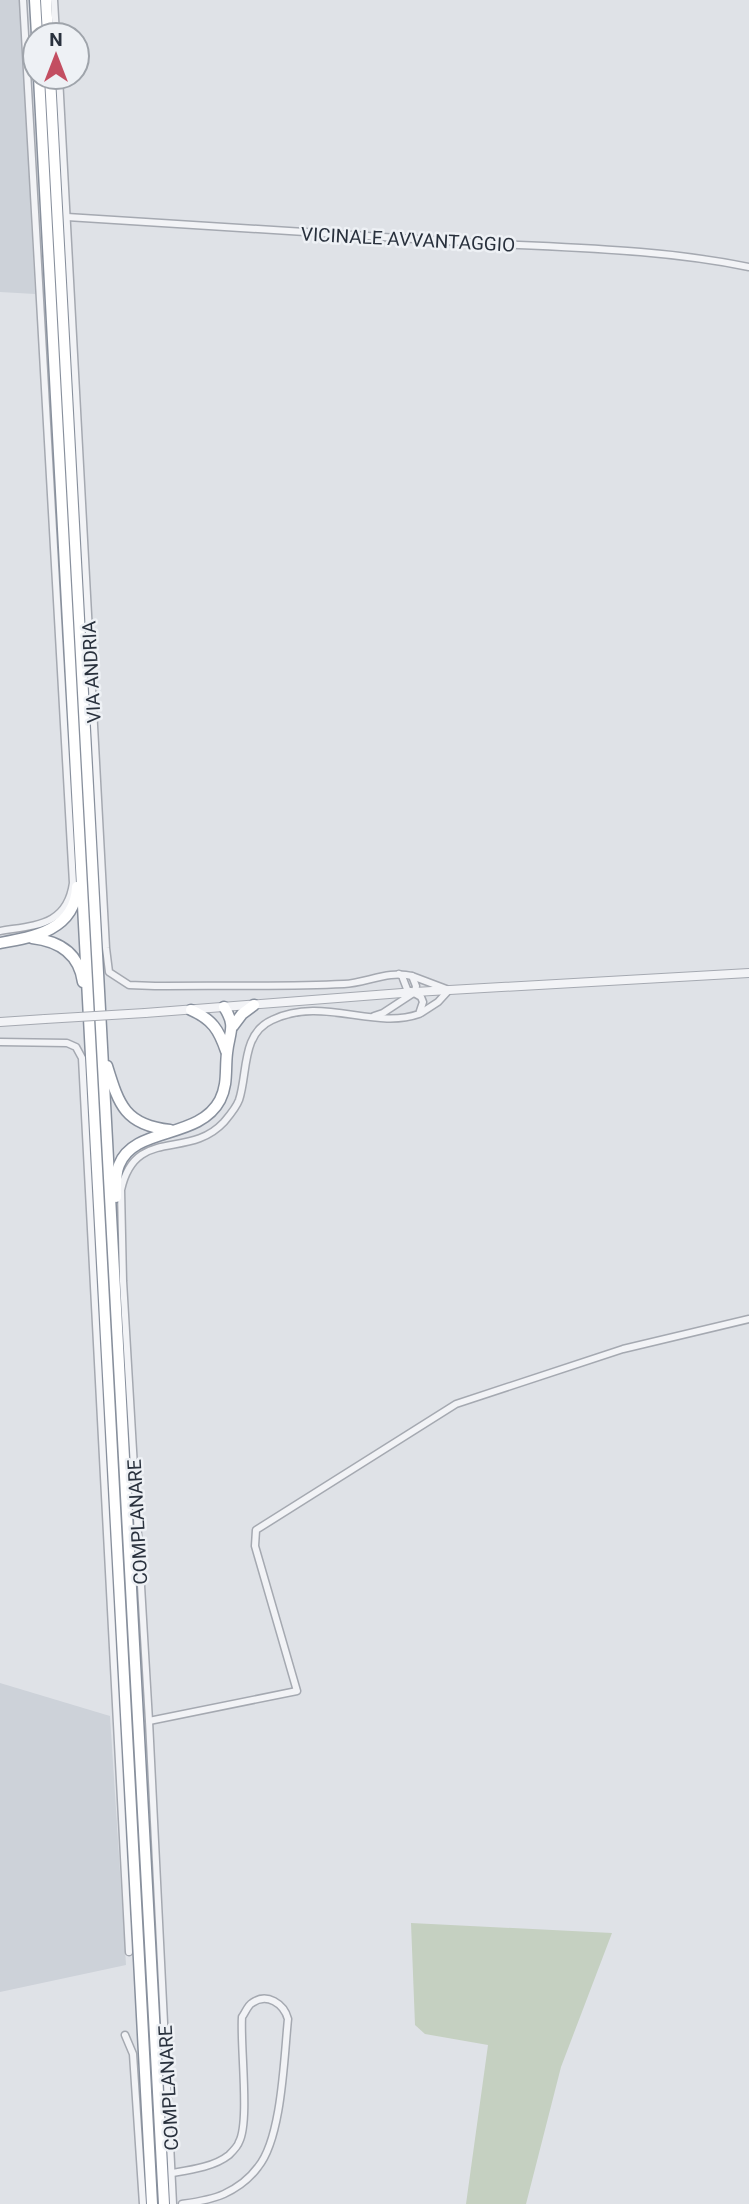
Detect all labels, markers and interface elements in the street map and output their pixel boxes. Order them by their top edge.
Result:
north arrow [21,21,91,91]
text: N [49,28,63,51]
street label: VICINALE AVVANTAGGIO [300,222,516,257]
street label: VIA ANDRIA [77,620,106,724]
street label: COMPLANARE [123,1459,152,1585]
street label: COMPLANARE [154,2025,183,2151]

